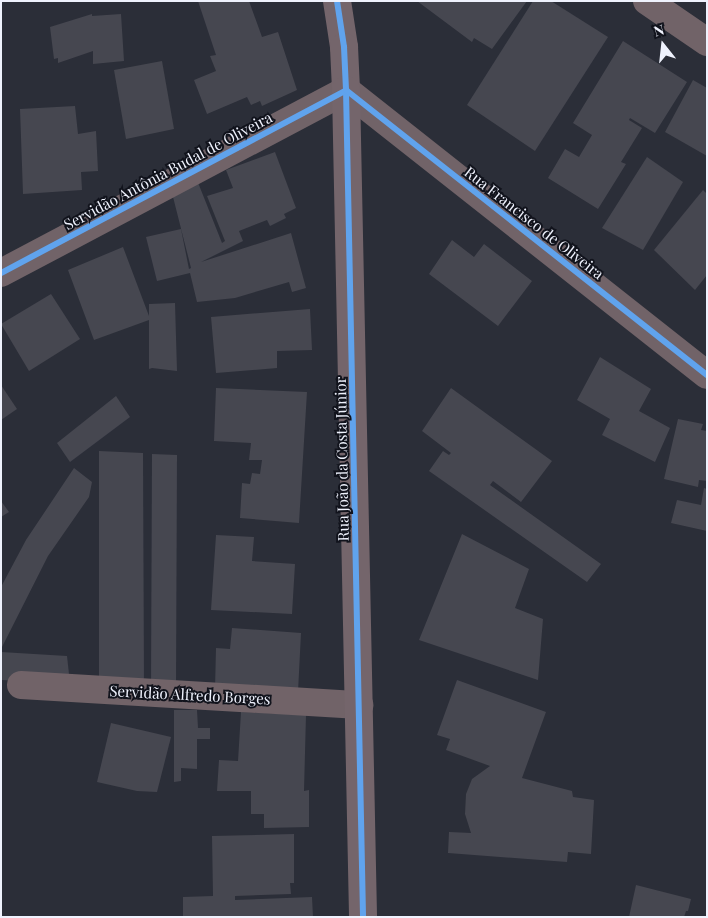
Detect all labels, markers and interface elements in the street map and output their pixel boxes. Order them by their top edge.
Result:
north arrow [638,20,688,70]
text: N [651,20,666,41]
street label: Servidão Antônia Budal de Oliveira [60,108,276,234]
street label: Rua Francisco de Oliveira [461,163,607,283]
street label: Rua João da Costa Júnior [332,376,352,542]
street label: Servidão Alfredo Borges [109,682,271,708]

